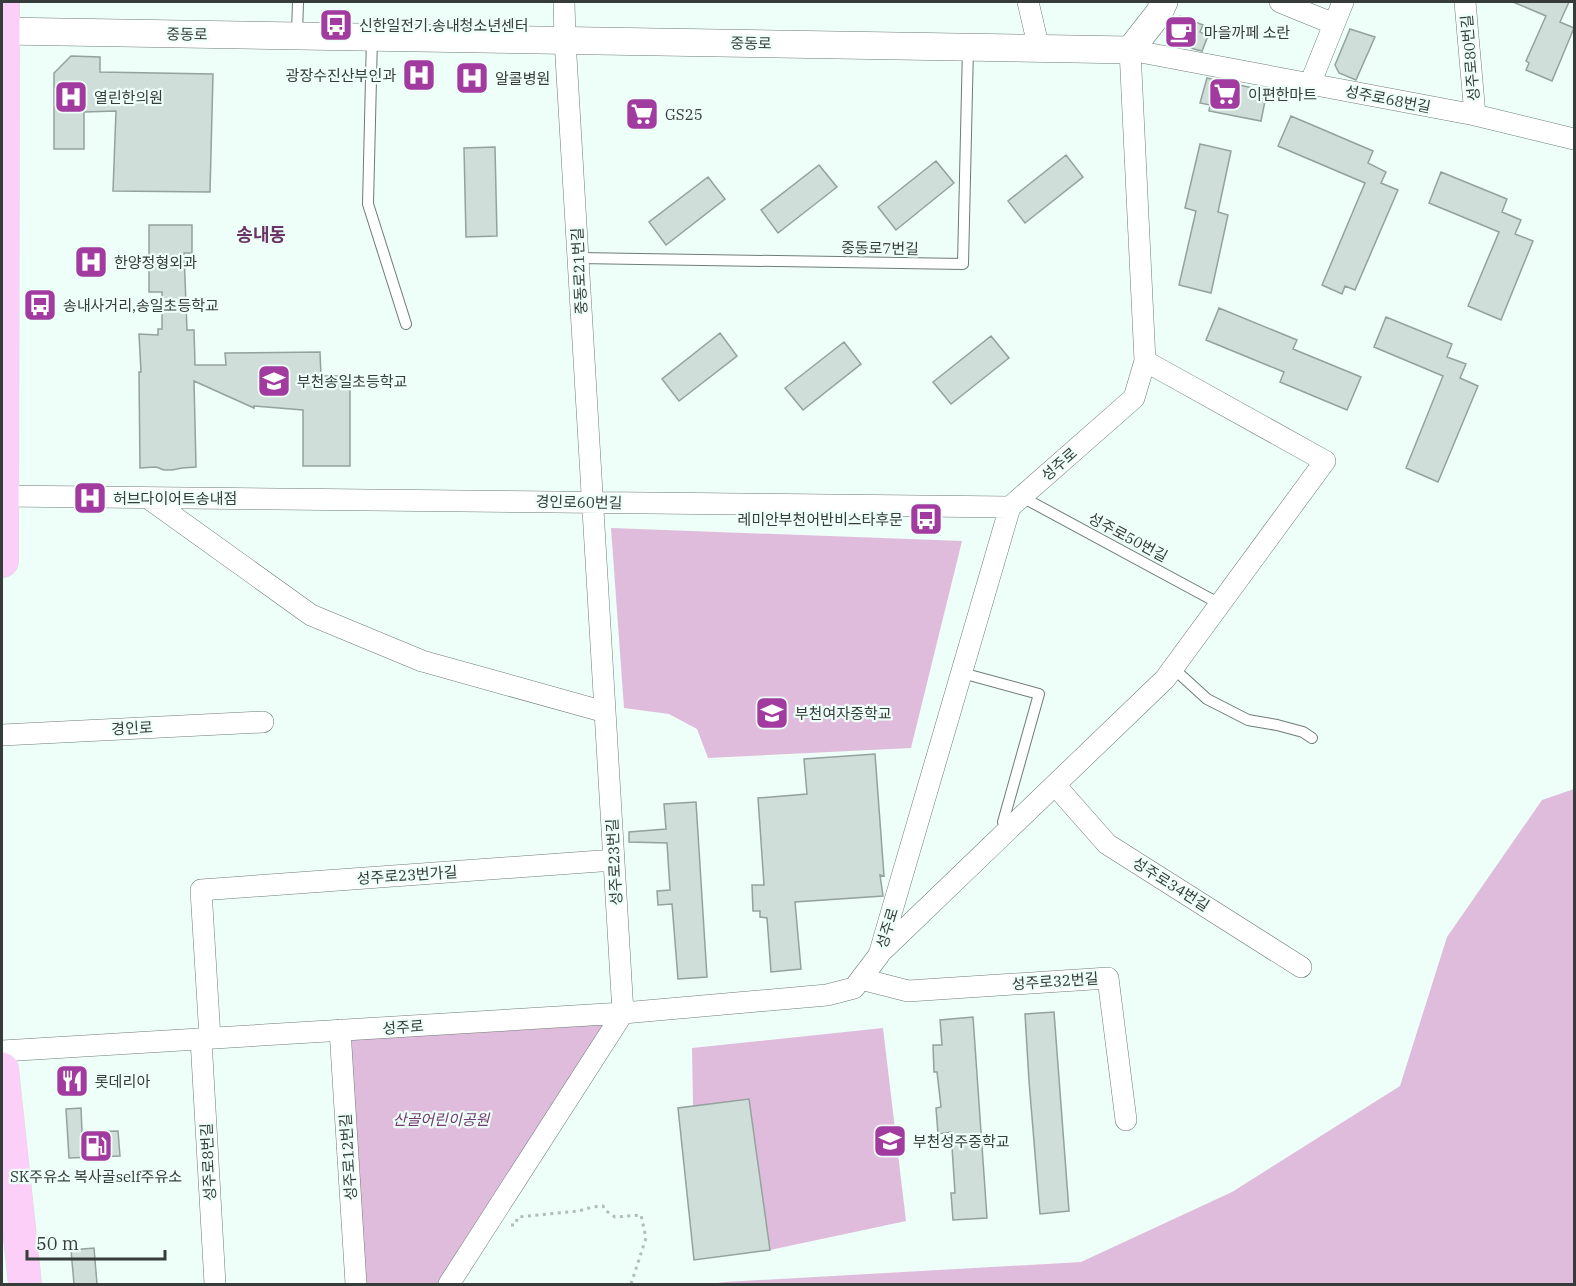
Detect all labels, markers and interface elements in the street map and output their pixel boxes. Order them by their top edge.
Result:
bus stop icon: 신한일전기.송내청소년센터 [318,7,354,43]
cafe icon: 마을까페 소란 [1163,14,1199,50]
street label: 성주로80번길 [1457,14,1483,102]
place label: 신한일전기.송내청소년센터 [359,16,529,35]
place label: 마을까페 소란 [1204,23,1290,42]
street label: 중동로 [166,24,208,44]
street label: 중동로 [730,33,772,53]
hospital icon: 광장수진산부인과 [401,57,437,93]
hospital icon: 알콜병원 [454,60,490,96]
place label: 광장수진산부인과 [286,66,396,85]
place label: 알콜병원 [495,69,550,88]
supermarket icon: 이편한마트 [1207,76,1243,112]
hospital icon: 열린한의원 [53,79,89,115]
street label: 성주로68번길 [1343,81,1433,117]
place label: 이편한마트 [1248,85,1317,104]
place label: 열린한의원 [94,88,163,107]
supermarket icon: GS25 [624,96,660,132]
place label: GS25 [665,105,703,124]
district label: 송내동 [236,223,286,246]
street label: 중동로21번길 [567,227,591,315]
street label: 중동로7번길 [841,238,919,258]
hospital icon: 한양정형외과 [73,244,109,280]
place label: 한양정형외과 [114,253,197,272]
bus stop icon: 송내사거리,송일초등학교 [22,287,58,323]
place label: 송내사거리,송일초등학교 [63,296,219,315]
school or university icon: 부천송일초등학교 [256,363,292,399]
place label: 부천송일초등학교 [297,372,407,391]
street label: 성주로 [1037,443,1081,485]
hospital icon: 허브다이어트송내점 [72,480,108,516]
place label: 허브다이어트송내점 [113,489,237,508]
street label: 경인로60번길 [535,492,623,512]
bus stop icon: 레미안부천어반비스타후문 [908,501,944,537]
street label: 성주로50번길 [1085,508,1171,566]
place label: 레미안부천어반비스타후문 [737,510,903,529]
school or university icon: 부천여자중학교 [754,695,790,731]
place label: 부천여자중학교 [795,704,892,723]
street label: 경인로 [111,717,153,739]
street label: 성주로23번길 [602,818,626,906]
street label: 성주로34번길 [1129,853,1213,915]
street label: 성주로23번가길 [356,862,458,888]
street label: 성주로 [872,905,902,951]
street label: 성주로32번길 [1011,968,1099,994]
street label: 성주로 [382,1016,424,1038]
restaurant icon: 롯데리아 [54,1063,90,1099]
place label: 롯데리아 [95,1072,150,1091]
park label: 산골어린이공원 [393,1110,490,1129]
street label: 성주로12번길 [335,1113,361,1201]
street label: 성주로8번길 [196,1123,220,1201]
school or university icon: 부천성주중학교 [872,1123,908,1159]
fuel station icon: SK주유소 복사골self주유소 [78,1128,114,1164]
place label: 부천성주중학교 [913,1132,1010,1151]
place label: SK주유소 복사골self주유소 [10,1167,182,1186]
scale bar [27,1223,165,1261]
text: 50 m [36,1232,79,1255]

